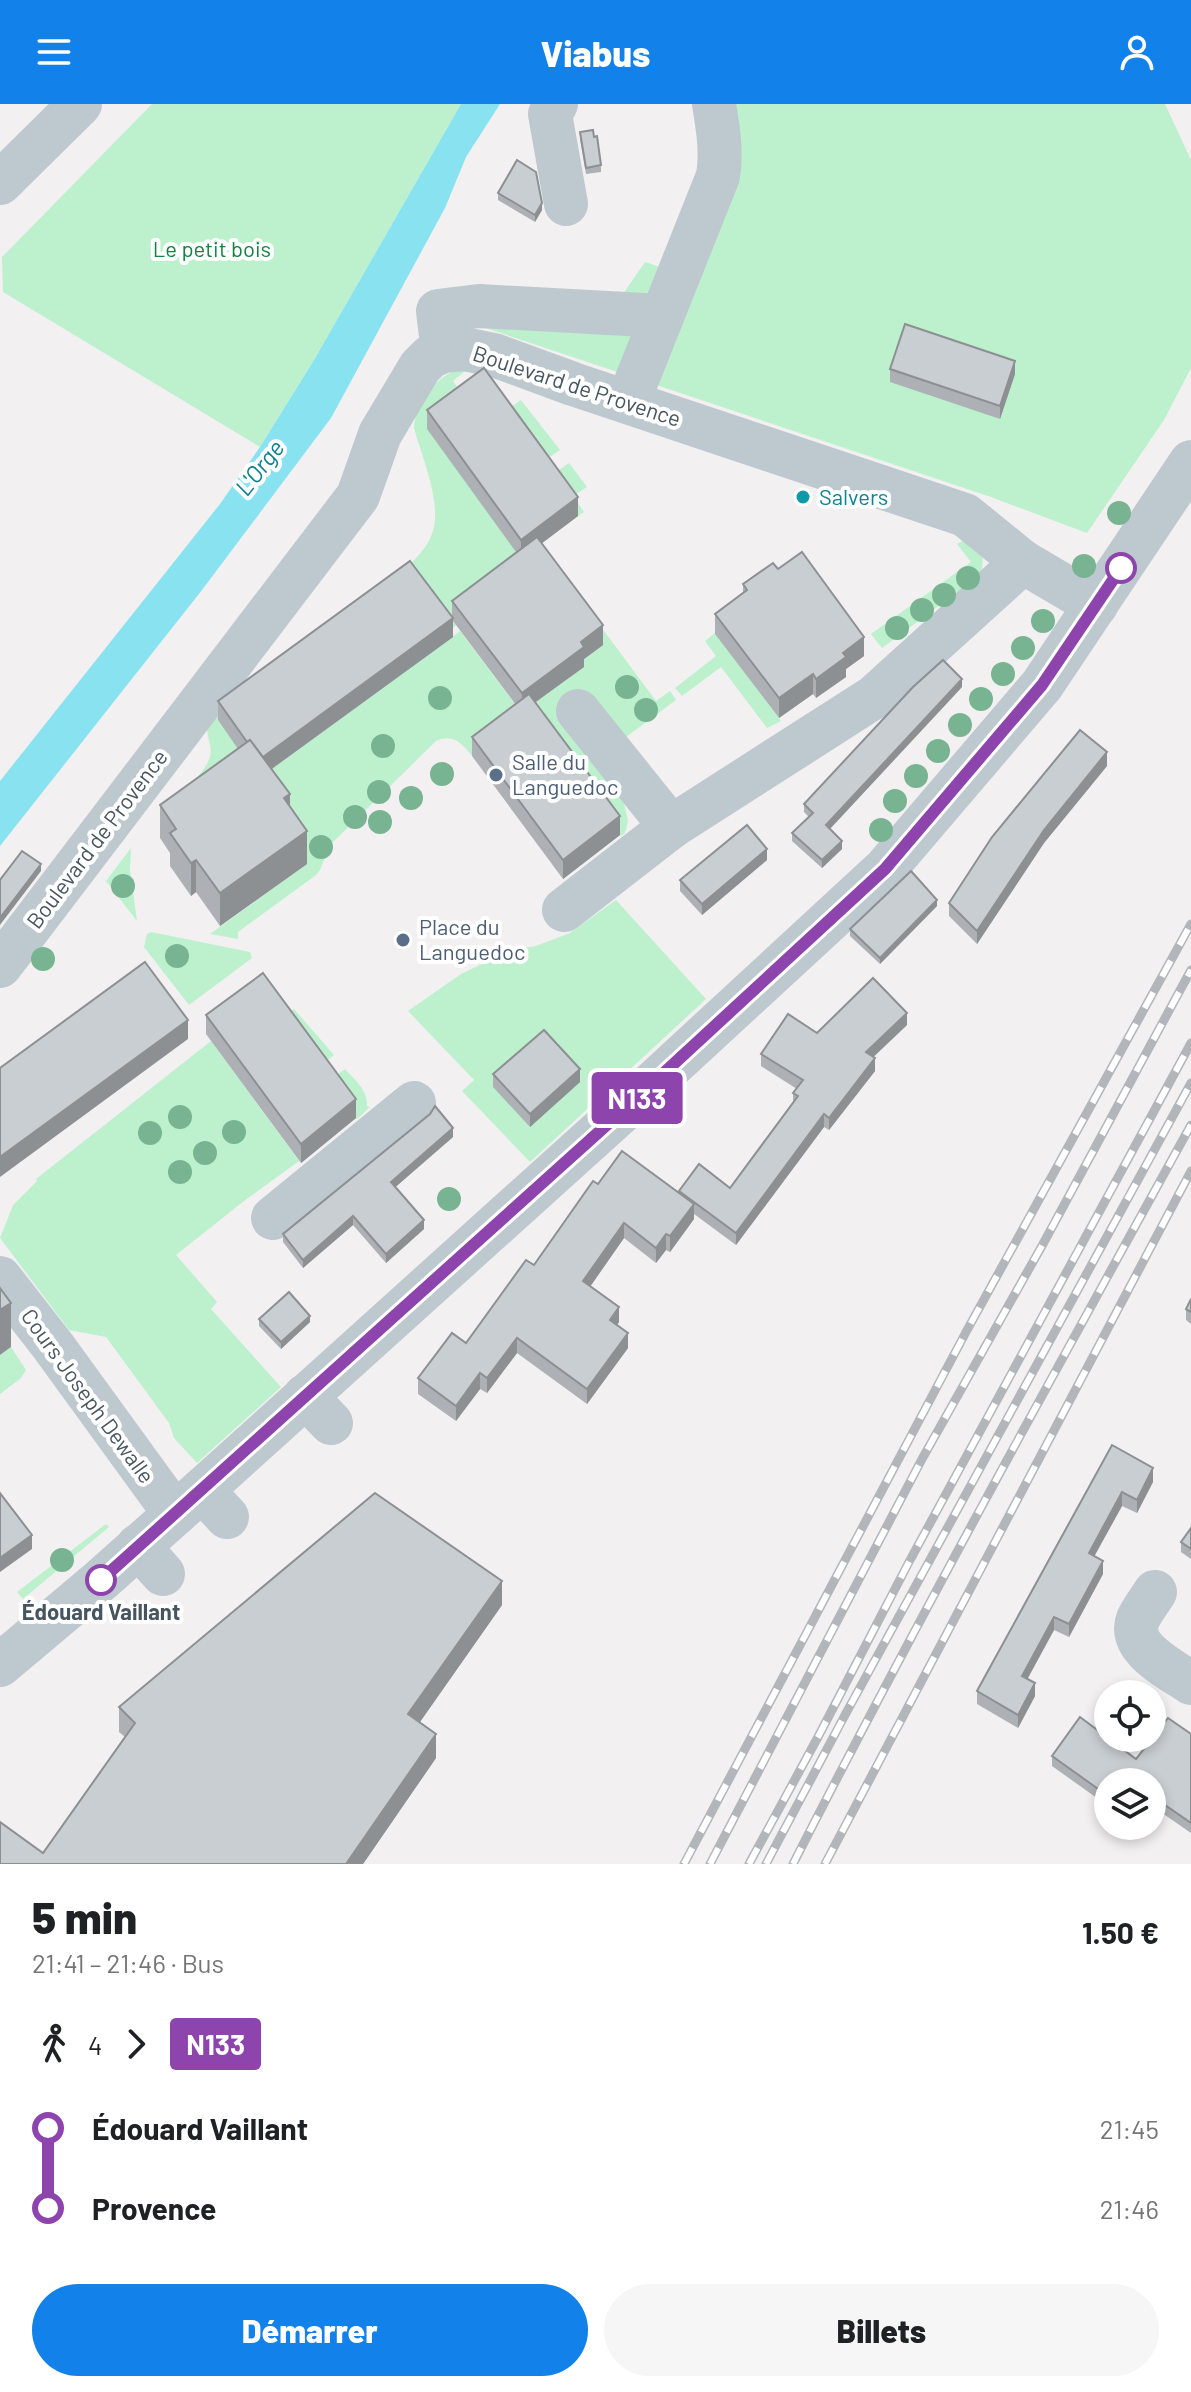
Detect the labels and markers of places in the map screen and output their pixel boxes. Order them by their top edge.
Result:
place label: Salvers [819,483,888,509]
marker: Salvers [794,488,812,506]
unlabelled marker [1106,553,1136,583]
place label: Salle du Languedoc [512,748,618,799]
marker: Salle du Languedoc [487,766,505,784]
place label: Place du Languedoc [419,913,525,964]
marker: Place du Languedoc [394,931,412,949]
marker: Édouard Vaillant [86,1565,116,1595]
place label: Édouard Vaillant [22,1598,180,1624]

